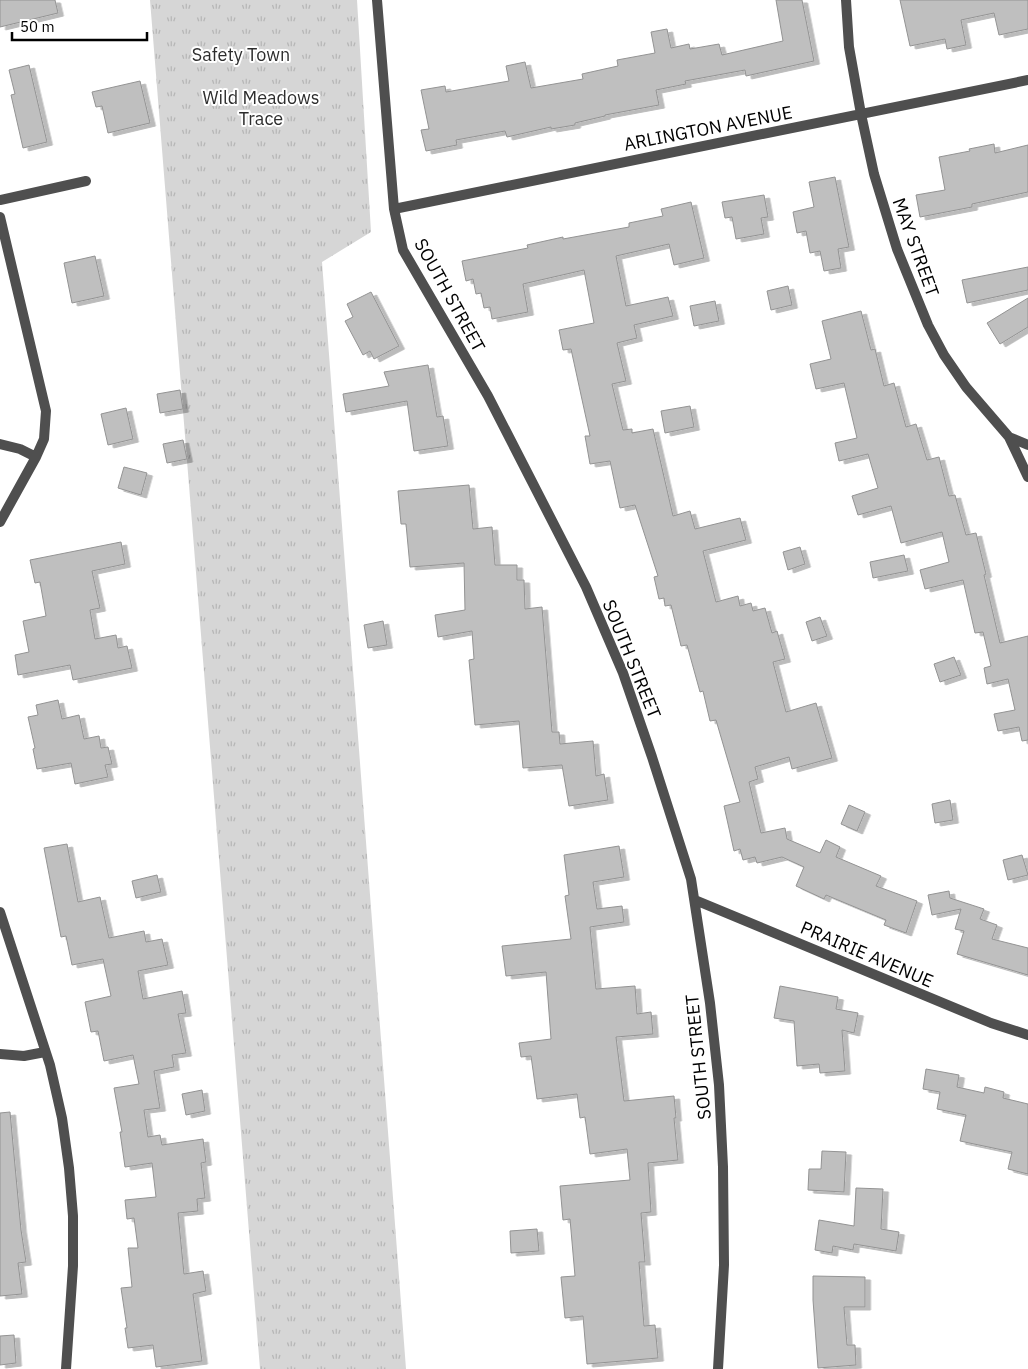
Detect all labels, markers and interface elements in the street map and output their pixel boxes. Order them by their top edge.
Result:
scale bar [12,10,148,42]
text: 50 m [20,17,55,36]
park label: Safety Town [192,43,290,66]
park label: Wild Meadows Trace [202,86,320,130]
street label: ARLINGTON AVENUE [622,100,794,156]
street label: MAY STREET [888,194,944,300]
street label: SOUTH STREET [409,234,491,356]
street label: SOUTH STREET [598,596,666,722]
street label: PRAIRIE AVENUE [797,916,937,992]
street label: SOUTH STREET [680,993,716,1121]

